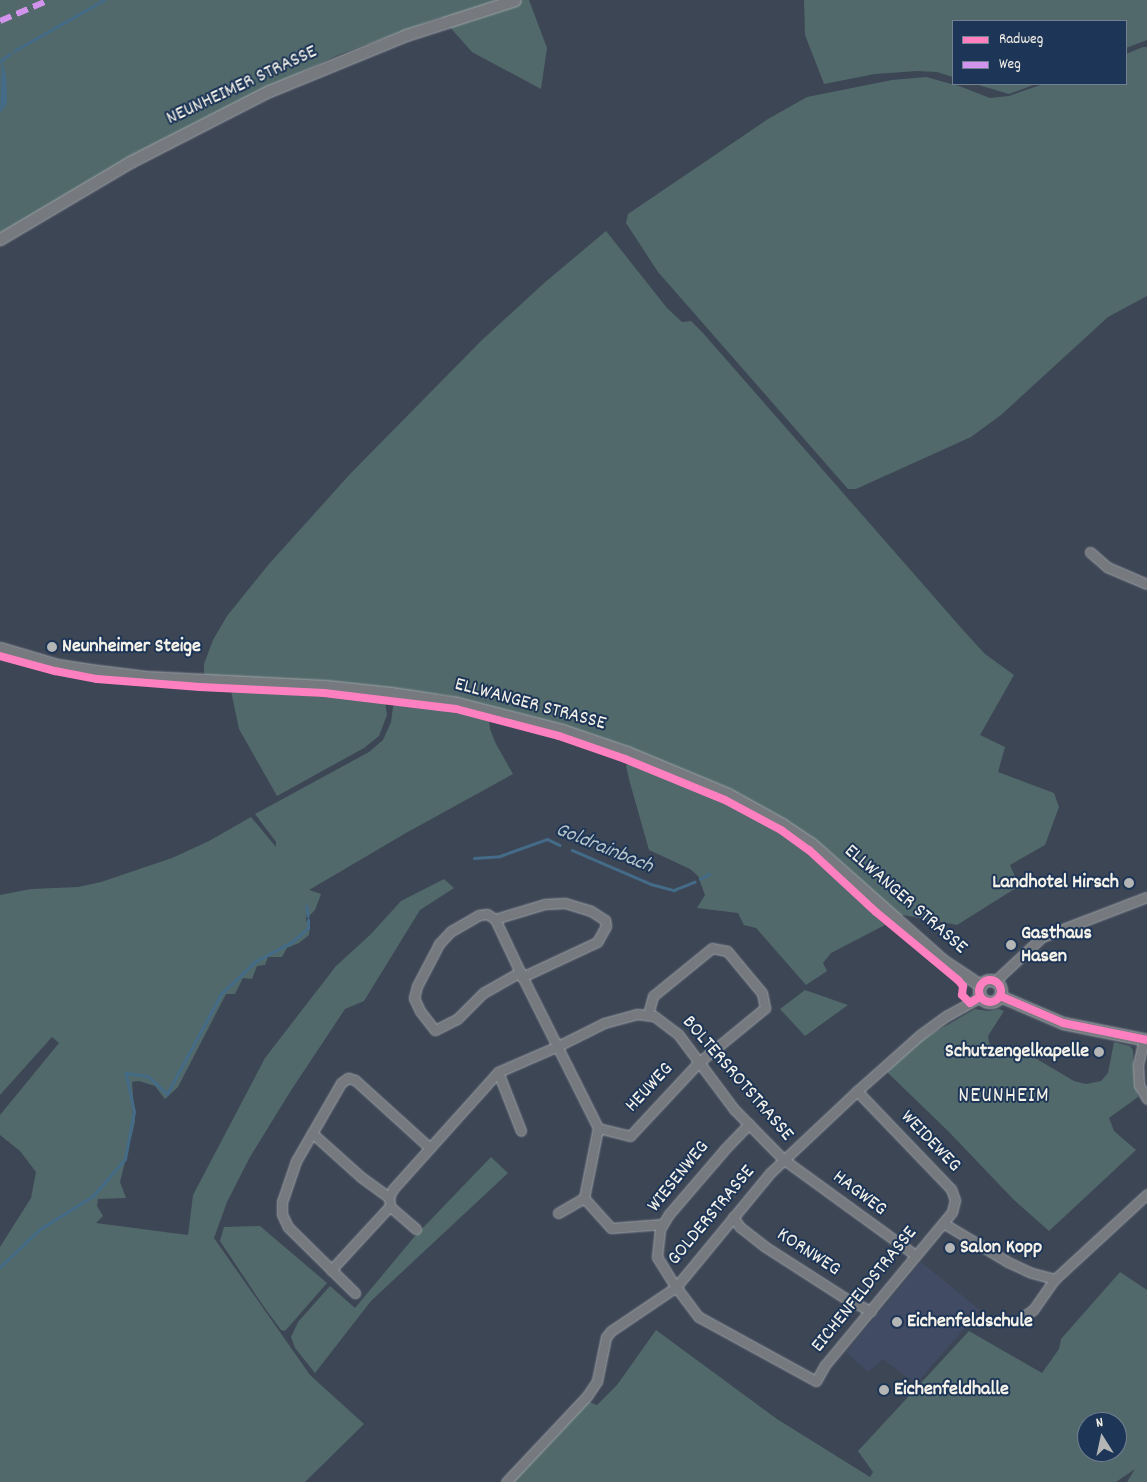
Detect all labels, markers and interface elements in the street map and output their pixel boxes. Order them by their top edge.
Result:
legend [952,20,1127,85]
text: Radweg [999,29,1043,51]
street label: NEUNHEIMER STRASSE [163,41,321,131]
text: Weg [999,54,1021,76]
place label: Neunheimer Steige [62,635,201,659]
marker: Neunheimer Steige [46,641,58,653]
street label: ELLWANGER STRASSE [452,673,608,737]
water label: Goldrainbach [552,818,656,880]
street label: ELLWANGER STRASSE [838,840,972,960]
place label: Landhotel Hirsch [992,871,1119,895]
marker: Landhotel Hirsch [1123,877,1135,889]
place label: Gasthaus Hasen [1021,922,1092,969]
marker: Gasthaus Hasen [1005,939,1017,951]
street label: BOLTERSROTSTRASSE [676,1011,798,1147]
place label: Schutzengelkapelle [945,1040,1089,1064]
marker: Schutzengelkapelle [1093,1046,1105,1058]
street label: HEUWEG [621,1058,679,1118]
district label: NEUNHEIM [957,1084,1051,1110]
street label: WEIDEWEG [895,1106,965,1178]
street label: WIESENWEG [643,1136,715,1218]
street label: GOLDERSTRASSE [663,1161,761,1271]
street label: HAGWEG [827,1166,891,1222]
street label: EICHENFELDSTRASSE [807,1222,923,1358]
street label: KORNWEG [772,1224,844,1282]
place label: Salon Kopp [960,1236,1042,1260]
marker: Salon Kopp [944,1242,956,1254]
place label: Eichenfeldschule [907,1310,1033,1334]
marker: Eichenfeldschule [891,1316,903,1328]
place label: Eichenfeldhalle [894,1378,1009,1402]
marker: Eichenfeldhalle [878,1384,890,1396]
north arrow [1077,1412,1127,1462]
text: N [1094,1413,1105,1434]

